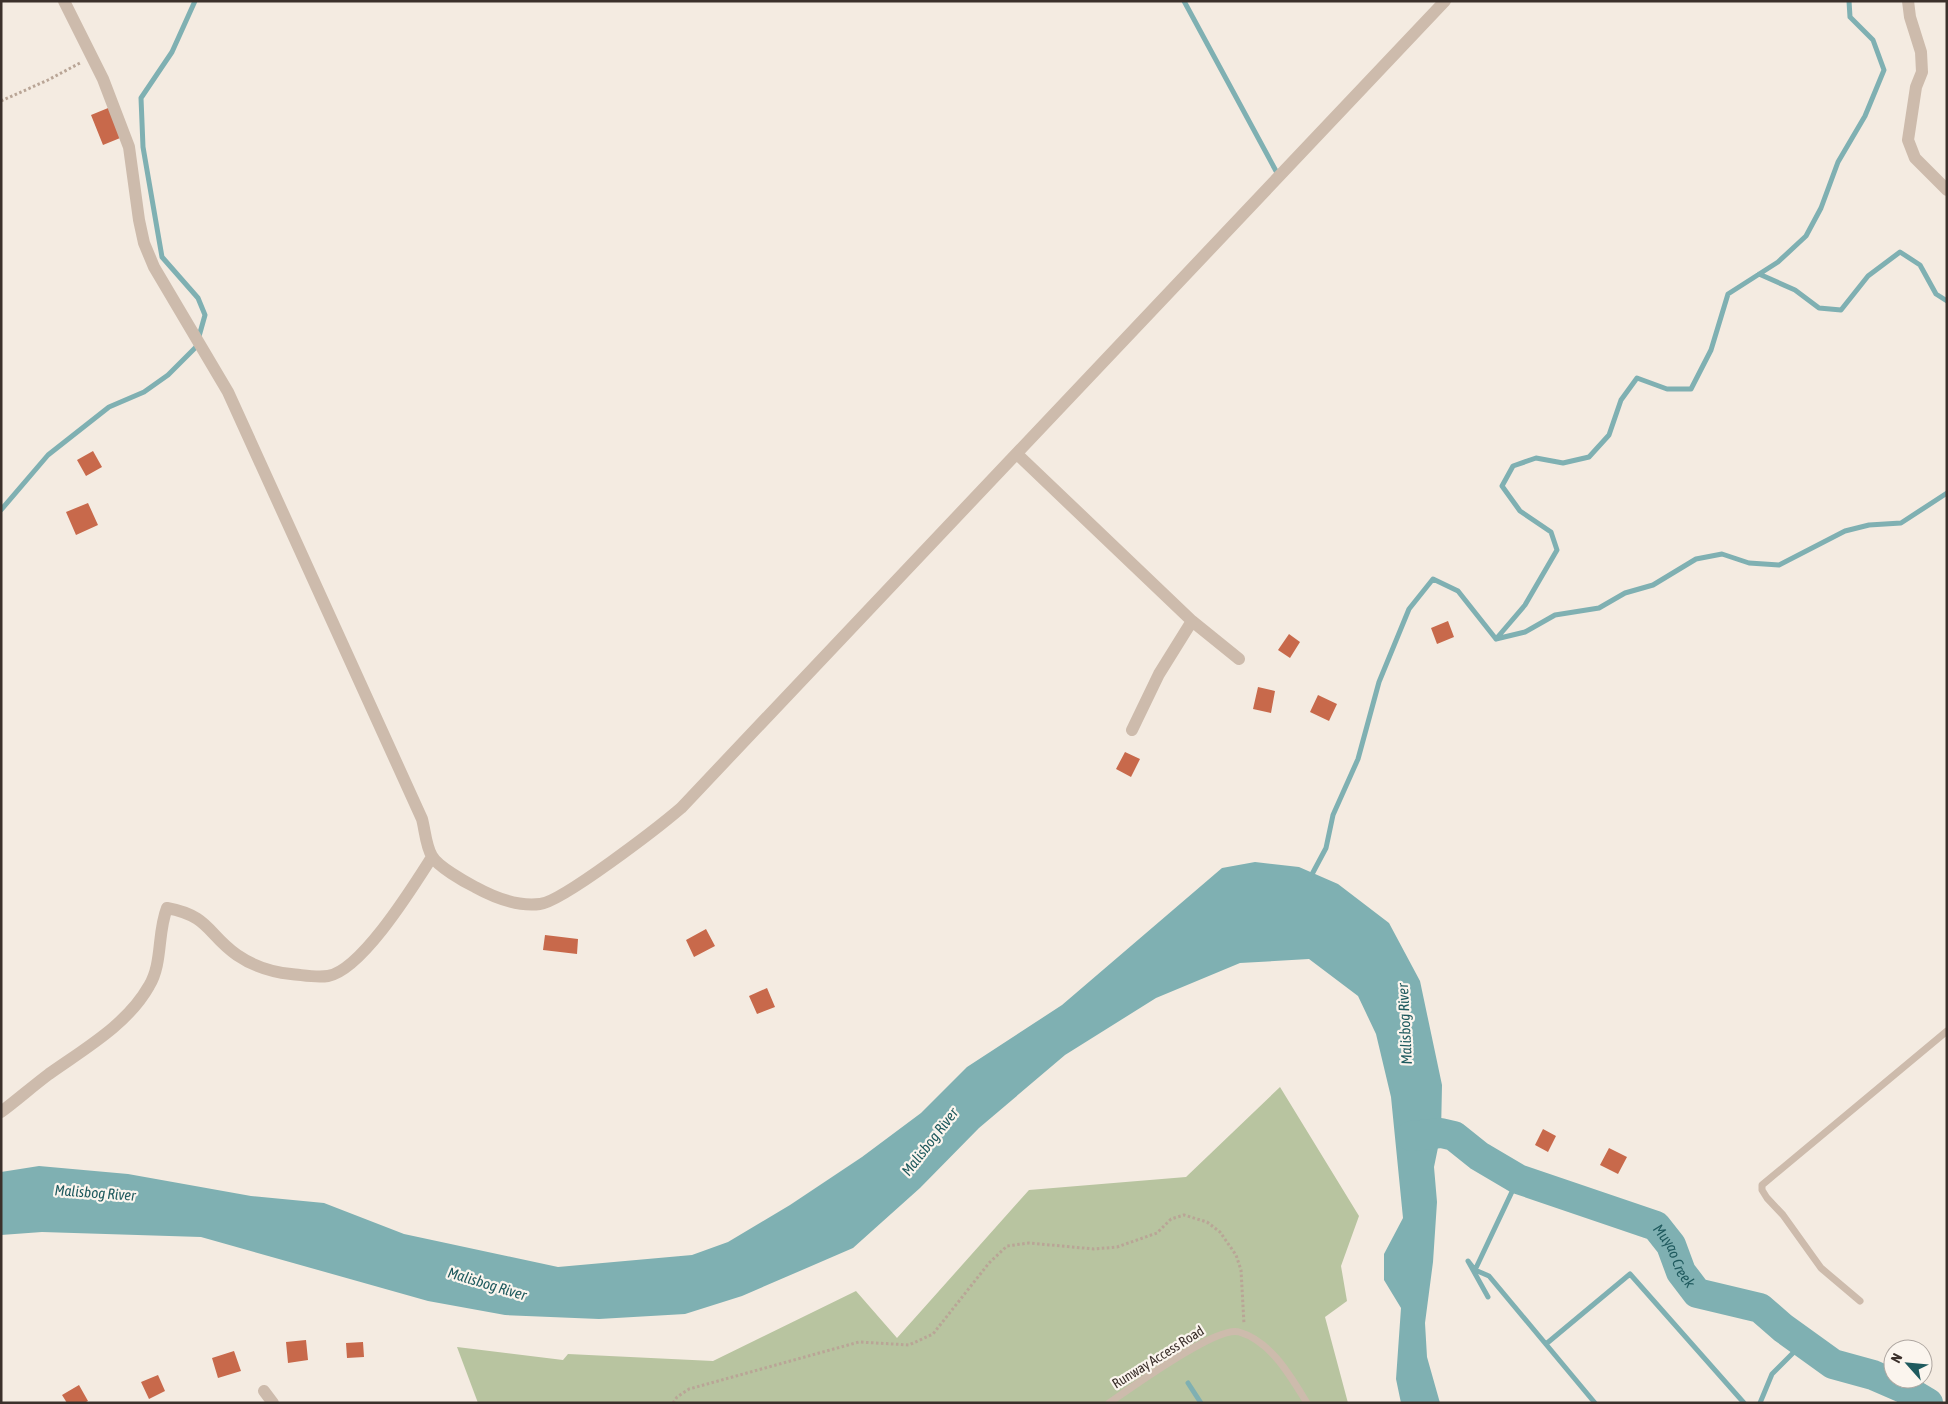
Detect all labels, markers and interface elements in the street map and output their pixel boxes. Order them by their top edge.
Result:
water label: Malisbog River [1394,982,1415,1065]
water label: Malisbog River [898,1104,962,1179]
water label: Malisbog River [54,1181,137,1204]
water label: Muyao Creek [1650,1221,1699,1291]
water label: Malisbog River [446,1264,529,1304]
street label: Runway Access Road [1109,1322,1207,1392]
north arrow [1883,1339,1933,1389]
text: N [1887,1351,1905,1365]

